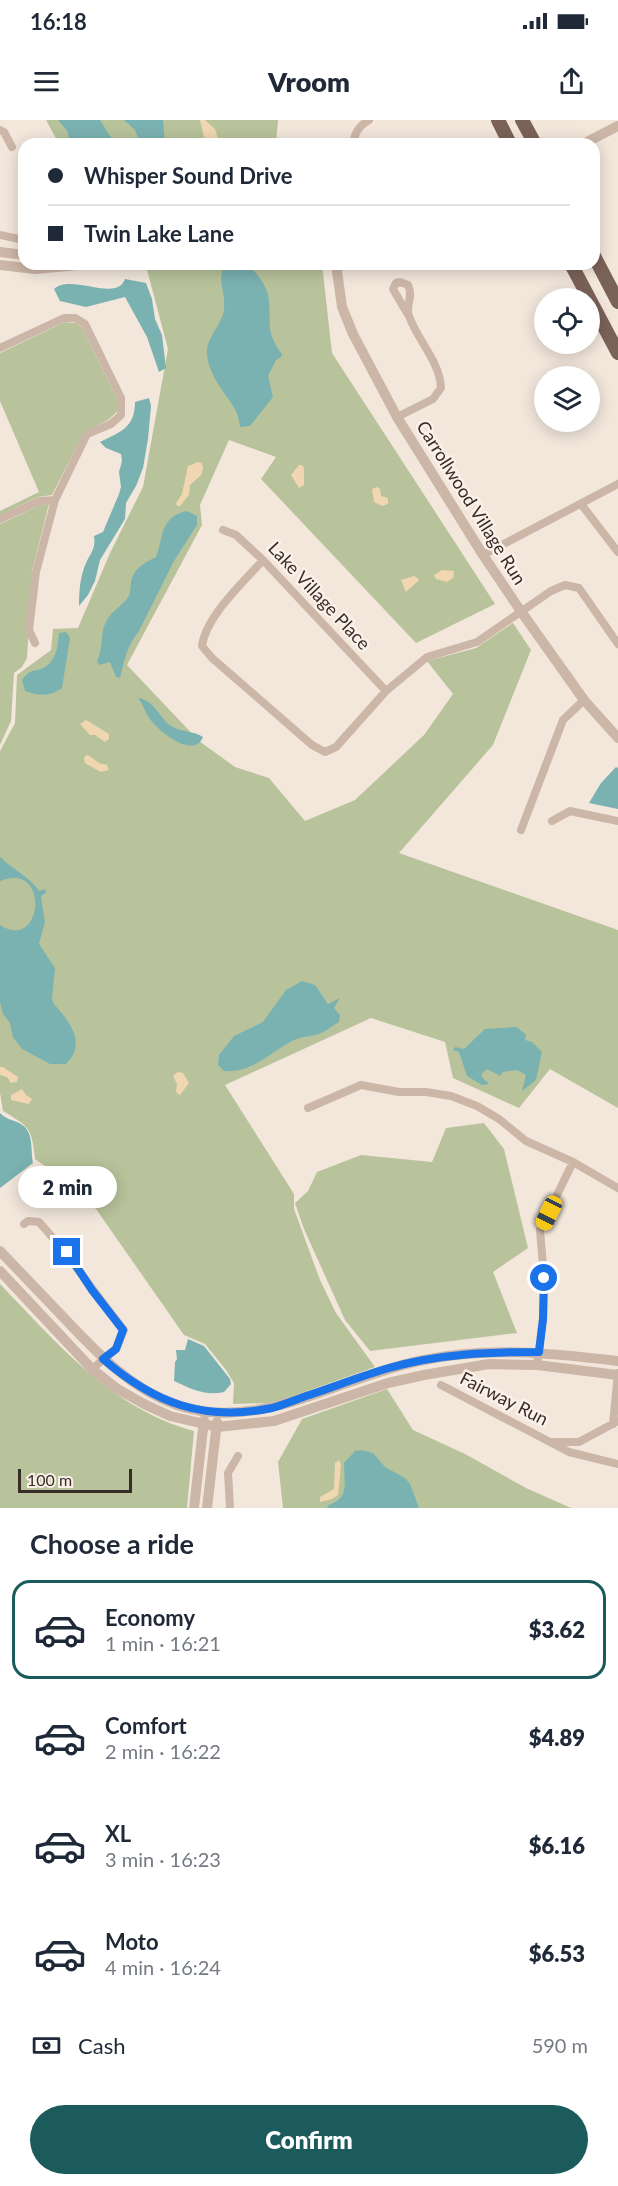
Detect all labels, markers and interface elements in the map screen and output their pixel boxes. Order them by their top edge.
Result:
text: 16:18 [30,8,87,35]
icon: menu [30,65,63,98]
text: Vroom [268,65,350,98]
icon: share [555,65,588,98]
text: Whisper Sound Drive [84,162,293,189]
text: Twin Lake Lane [84,220,234,247]
map controls [534,288,600,432]
button: locate [534,288,600,354]
button: layers [534,366,600,432]
street label: Carrollwood Village Run [412,416,531,588]
street label: Lake Village Place [264,537,375,654]
callout: 2 min [17,1165,116,1207]
text: 2 min [43,1175,92,1199]
car [533,1193,565,1233]
route end [53,1238,80,1265]
route start [530,1264,557,1291]
street label: Fairway Run [457,1367,552,1430]
scale bar [18,1466,132,1494]
text: 100 m [27,1470,72,1489]
text: Choose a ride [30,1527,194,1560]
icon: car [33,1603,87,1657]
text: Economy [105,1604,195,1631]
text: $3.62 [529,1616,585,1643]
text: 1 min · 16:21 [105,1631,221,1655]
icon: car [33,1711,87,1765]
text: Comfort [105,1712,187,1739]
text: $4.89 [529,1724,585,1751]
text: 2 min · 16:22 [105,1739,221,1763]
icon: car [33,1819,87,1873]
text: XL [105,1820,131,1847]
text: $6.16 [529,1832,585,1859]
text: 3 min · 16:23 [105,1847,221,1871]
icon: car [33,1927,87,1981]
text: Moto [105,1928,159,1955]
text: $6.53 [529,1940,585,1967]
text: 4 min · 16:24 [105,1955,221,1979]
icon: cash [30,2029,63,2062]
text: Cash [78,2032,125,2059]
text: 590 m [532,2033,588,2057]
button: Confirm [30,2105,588,2174]

